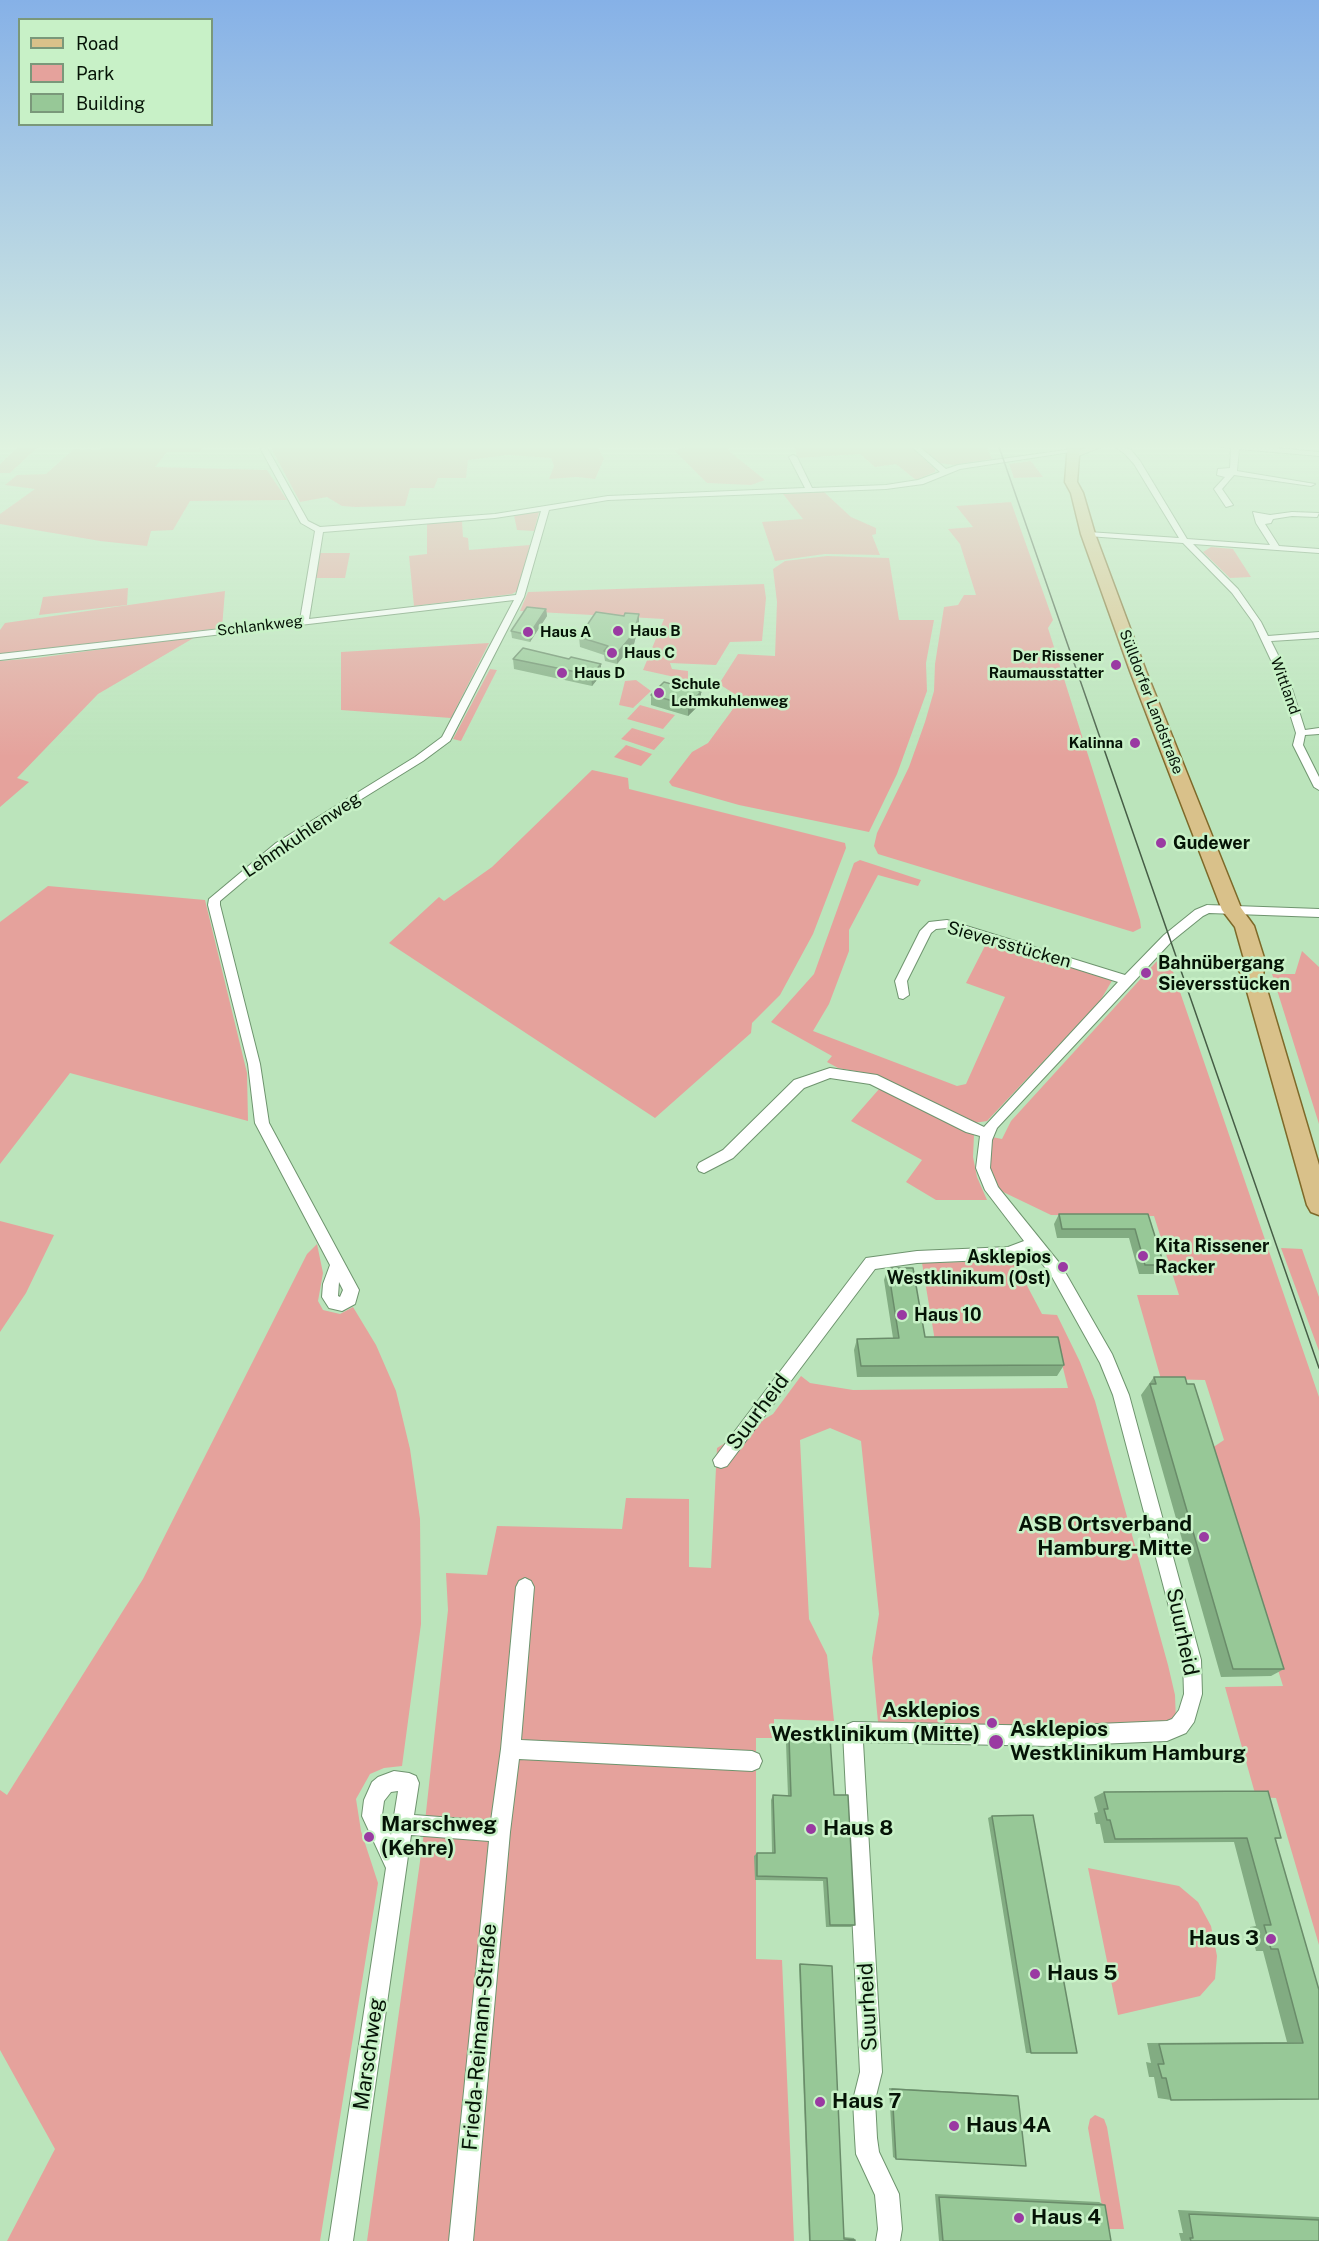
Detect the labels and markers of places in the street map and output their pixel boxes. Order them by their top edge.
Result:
place label: Haus B [630,622,681,640]
place label: Haus A [540,623,591,641]
marker: Haus B [611,624,625,638]
marker: Haus A [521,625,535,639]
place label: Haus C [624,644,675,662]
marker: Haus C [605,646,619,660]
place label: Der Rissener Raumausstatter [989,647,1104,682]
marker: Der Rissener Raumausstatter [1109,658,1123,672]
place label: Haus D [574,664,625,682]
marker: Haus D [555,666,569,680]
place label: Schule Lehmkuhlenweg [671,675,788,710]
marker: Schule Lehmkuhlenweg [652,686,666,700]
place label: Kalinna [1069,734,1123,752]
marker: Kalinna [1128,736,1142,750]
place label: Gudewer [1173,832,1250,854]
marker: Gudewer [1154,836,1168,850]
place label: Bahnübergang Sieversstücken [1158,952,1290,994]
marker: Bahnübergang Sieversstücken [1139,966,1153,980]
place label: Kita Rissener Racker [1155,1235,1269,1278]
place label: Asklepios Westklinikum (Ost) [887,1246,1051,1288]
marker: Kita Rissener Racker [1136,1249,1150,1263]
marker: Asklepios Westklinikum (Ost) [1056,1260,1070,1274]
place label: Haus 10 [914,1304,982,1326]
marker: Haus 10 [895,1308,909,1322]
place label: ASB Ortsverband Hamburg-Mitte [1018,1512,1192,1562]
marker: ASB Ortsverband Hamburg-Mitte [1197,1530,1211,1544]
place label: Asklepios Westklinikum (Mitte) [771,1698,980,1748]
marker: Asklepios Westklinikum (Mitte) [985,1716,999,1730]
place label: Asklepios Westklinikum Hamburg [1010,1717,1246,1767]
marker: Asklepios Westklinikum Hamburg [987,1733,1005,1751]
place label: Marschweg (Kehre) [381,1812,497,1862]
place label: Haus 8 [823,1816,893,1842]
marker: Haus 8 [804,1822,818,1836]
marker: Marschweg (Kehre) [362,1830,376,1844]
place label: Haus 3 [1189,1926,1259,1952]
marker: Haus 3 [1264,1932,1278,1946]
place label: Haus 5 [1047,1961,1118,1987]
marker: Haus 5 [1028,1967,1042,1981]
place label: Haus 7 [832,2089,901,2115]
marker: Haus 7 [813,2095,827,2109]
place label: Haus 4A [966,2113,1051,2139]
marker: Haus 4A [947,2119,961,2133]
place label: Haus 4 [1031,2205,1101,2231]
marker: Haus 4 [1012,2211,1026,2225]

